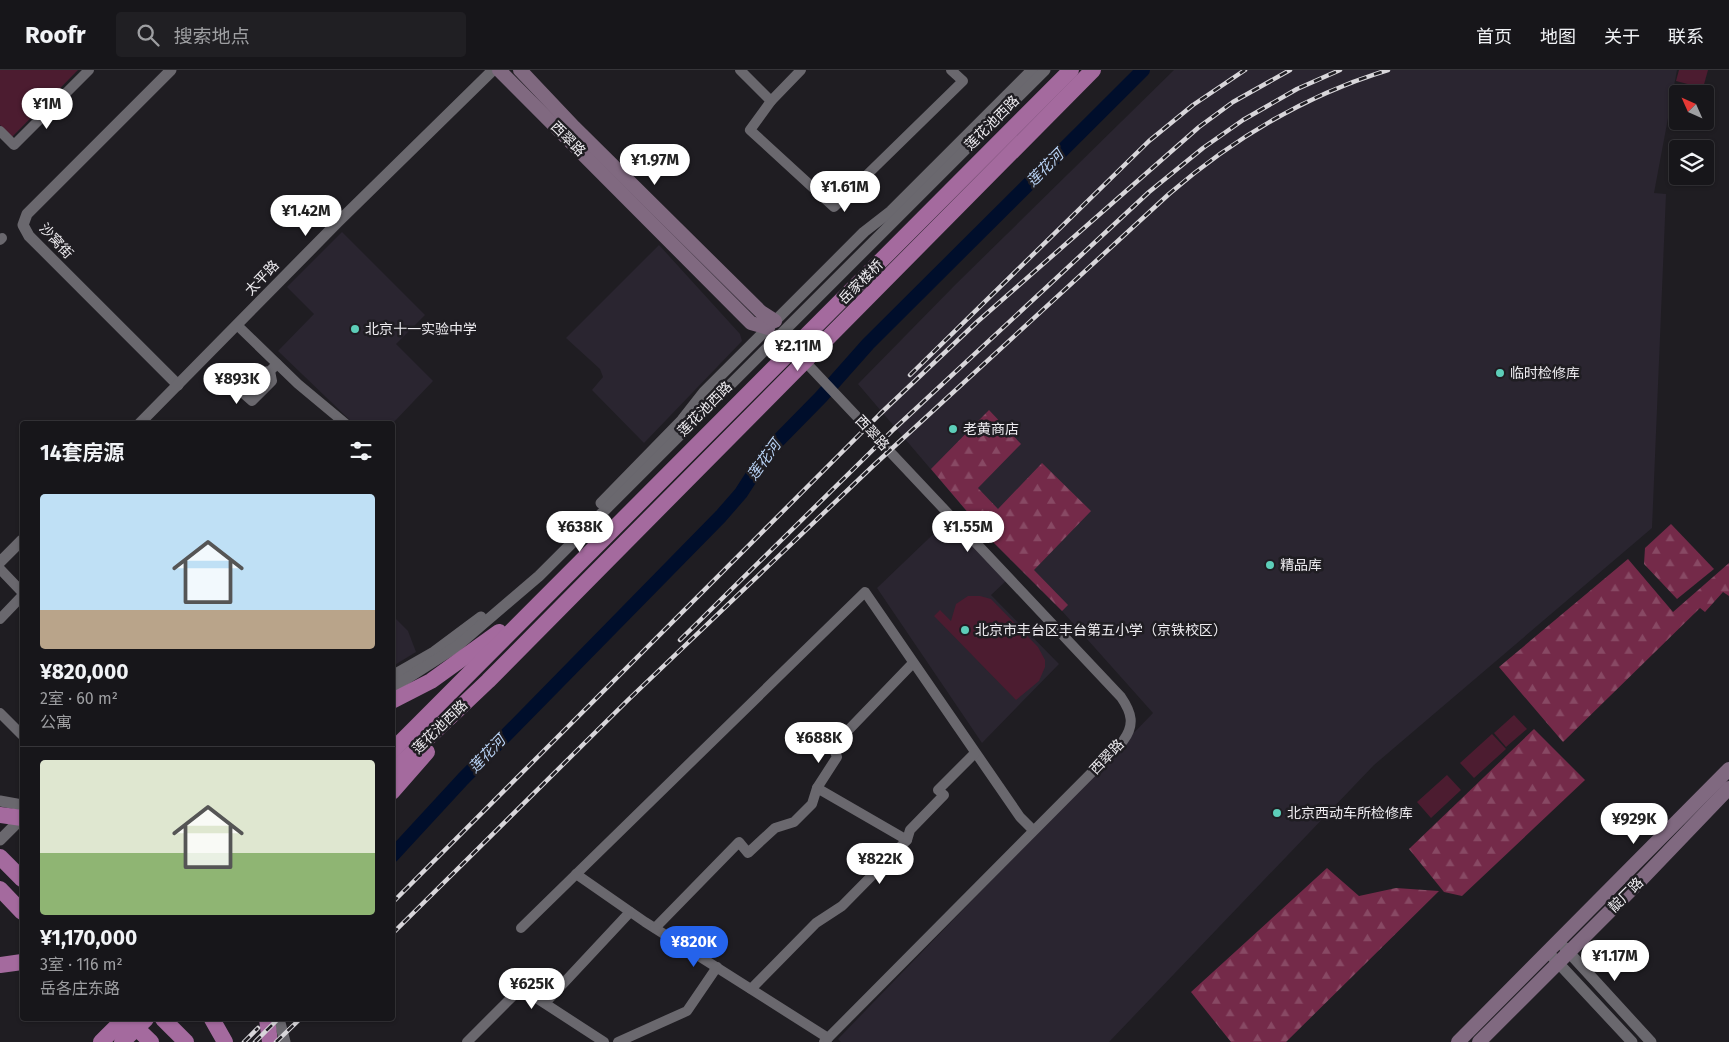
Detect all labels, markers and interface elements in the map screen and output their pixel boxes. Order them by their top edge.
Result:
search box [116,12,466,57]
text: Roofr [25,21,86,49]
icon: search [134,21,162,49]
text: 搜索地点 [174,25,250,48]
text: 首页 [1476,26,1512,48]
text: 地图 [1540,26,1576,48]
text: 关于 [1604,26,1640,48]
text: 联系 [1668,26,1704,48]
north arrow [1669,85,1714,130]
map controls [1669,85,1714,185]
pin: ¥1M [23,88,71,130]
street label: 莲花池西路 [961,92,1023,154]
text: ¥1M [33,94,61,113]
street label: 西翠路 [547,118,589,160]
button: layers [1669,140,1714,185]
pin: ¥1.97M [614,144,696,186]
water label: 莲花河 [1023,144,1069,190]
text: ¥1.97M [631,150,679,169]
pin: ¥1.61M [804,170,886,213]
text: ¥1.61M [821,177,869,196]
pin: ¥1.42M [265,194,347,237]
text: ¥1.42M [281,201,331,220]
street label: 沙窝街 [35,220,77,262]
street label: 岳家楼桥 [835,256,887,308]
street label: 太平路 [241,257,283,299]
place label: 北京十一实验中学 [365,321,477,338]
marker: 北京十一实验中学 [349,323,361,335]
pin: ¥2.11M [757,330,839,372]
text: ¥2.11M [775,336,821,355]
pin: ¥893K [202,362,272,405]
place label: 临时检修库 [1510,365,1580,382]
marker: 临时检修库 [1494,367,1506,379]
text: ¥893K [214,369,260,388]
street label: 莲花池西路 [674,378,736,440]
street label: 西翠路 [851,412,893,454]
place label: 老黄商店 [963,421,1019,438]
marker: 老黄商店 [947,423,959,435]
water label: 莲花河 [743,434,786,483]
icon: filters [347,437,375,465]
text: 14套房源 [40,440,125,466]
pin: ¥638K [545,510,615,553]
pin: ¥1.55M [927,510,1009,553]
text: ¥638K [557,517,603,536]
text: ¥1.55M [943,517,993,536]
icon: home [163,527,253,617]
place label: 精品库 [1280,557,1322,574]
marker: 精品库 [1264,559,1276,571]
place label: 北京市丰台区丰台第五小学（京铁校区） [975,622,1227,639]
marker: 北京市丰台区丰台第五小学（京铁校区） [959,624,971,636]
text: ¥820,000 [40,659,128,685]
text: 2室 · 60 m² [40,689,118,708]
street label: 莲花池西路 [409,697,471,757]
text: 公寓 [40,713,72,732]
pin: ¥688K [784,722,854,764]
text: ¥688K [796,728,842,747]
water label: 莲花河 [465,729,511,776]
street label: 西翠路 [1086,736,1128,778]
icon: home [163,792,253,882]
pin: ¥929K [1599,802,1669,845]
place label: 北京西动车所检修库 [1287,805,1413,822]
marker: 北京西动车所检修库 [1271,807,1283,819]
text: ¥929K [1612,809,1656,828]
pin: ¥822K [845,842,915,885]
text: ¥822K [858,849,902,868]
street label: 靛厂路 [1605,874,1647,916]
text: ¥1,170,000 [40,925,137,951]
pin: ¥820K [659,926,729,968]
text: ¥820K [671,932,717,951]
pin: ¥1.17M [1574,940,1656,982]
text: ¥1.17M [1592,946,1638,965]
text: 3室 · 116 m² [40,955,123,974]
pin: ¥625K [497,968,567,1010]
text: ¥625K [510,974,554,993]
text: 岳各庄东路 [40,979,120,998]

